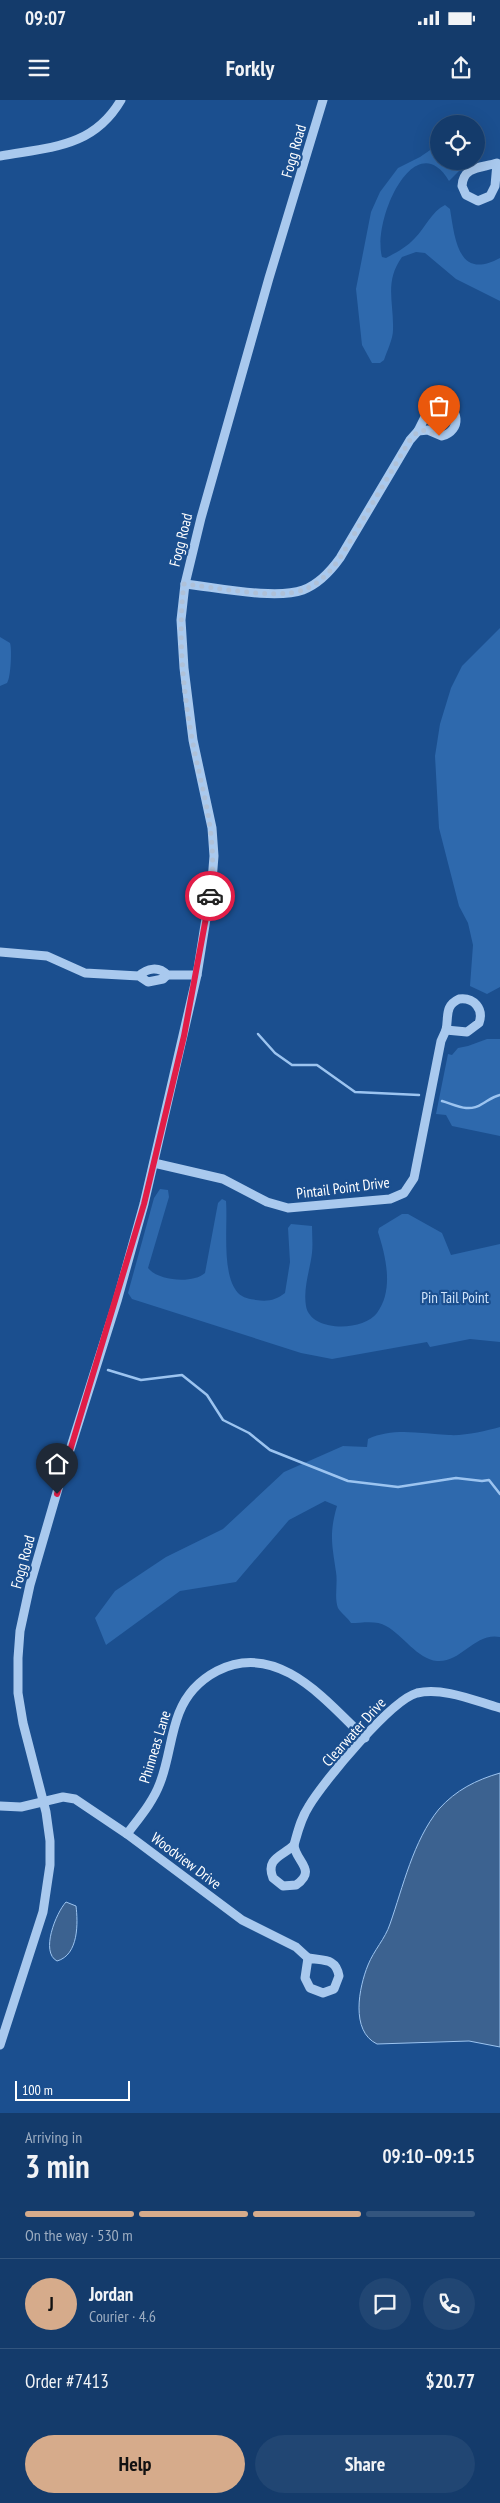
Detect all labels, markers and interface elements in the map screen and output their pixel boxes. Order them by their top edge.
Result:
text: 09:07 [25,6,66,30]
icon: menu [25,54,53,82]
text: Forkly [226,54,274,82]
icon: share [447,54,475,82]
map controls [430,115,485,170]
button: locate [430,115,485,170]
street label: Fogg Road [277,122,310,180]
pin [418,385,460,436]
icon: bag [425,392,453,420]
street label: Fogg Road [165,511,196,569]
courier [185,871,235,921]
icon: car [196,882,224,910]
street label: Pintail Point Drive [295,1172,391,1203]
park label: Pin Tail Point [421,1288,489,1307]
pin [36,1443,78,1494]
icon: home [43,1450,71,1478]
street label: Fogg Road [6,1533,39,1591]
street label: Clearwater Drive [318,1693,390,1770]
street label: Phinneas Lane [134,1708,175,1786]
street label: Woodview Drive [147,1828,225,1893]
scale bar [15,2078,130,2101]
text: 100 m [22,2081,53,2099]
text: Arriving in [25,2127,82,2147]
text: 09:10–09:15 [382,2144,475,2168]
text: 3 min [25,2145,90,2187]
text: On the way · 530 m [25,2225,133,2245]
button: chat [359,2278,411,2330]
button: phone [423,2278,475,2330]
text: Jordan [89,2282,133,2306]
text: J [48,2292,54,2316]
text: Courier · 4.6 [89,2306,156,2326]
text: Order #7413 [25,2369,109,2393]
text: $20.77 [426,2369,475,2393]
button: Help [25,2435,245,2493]
button: Share [255,2435,475,2493]

